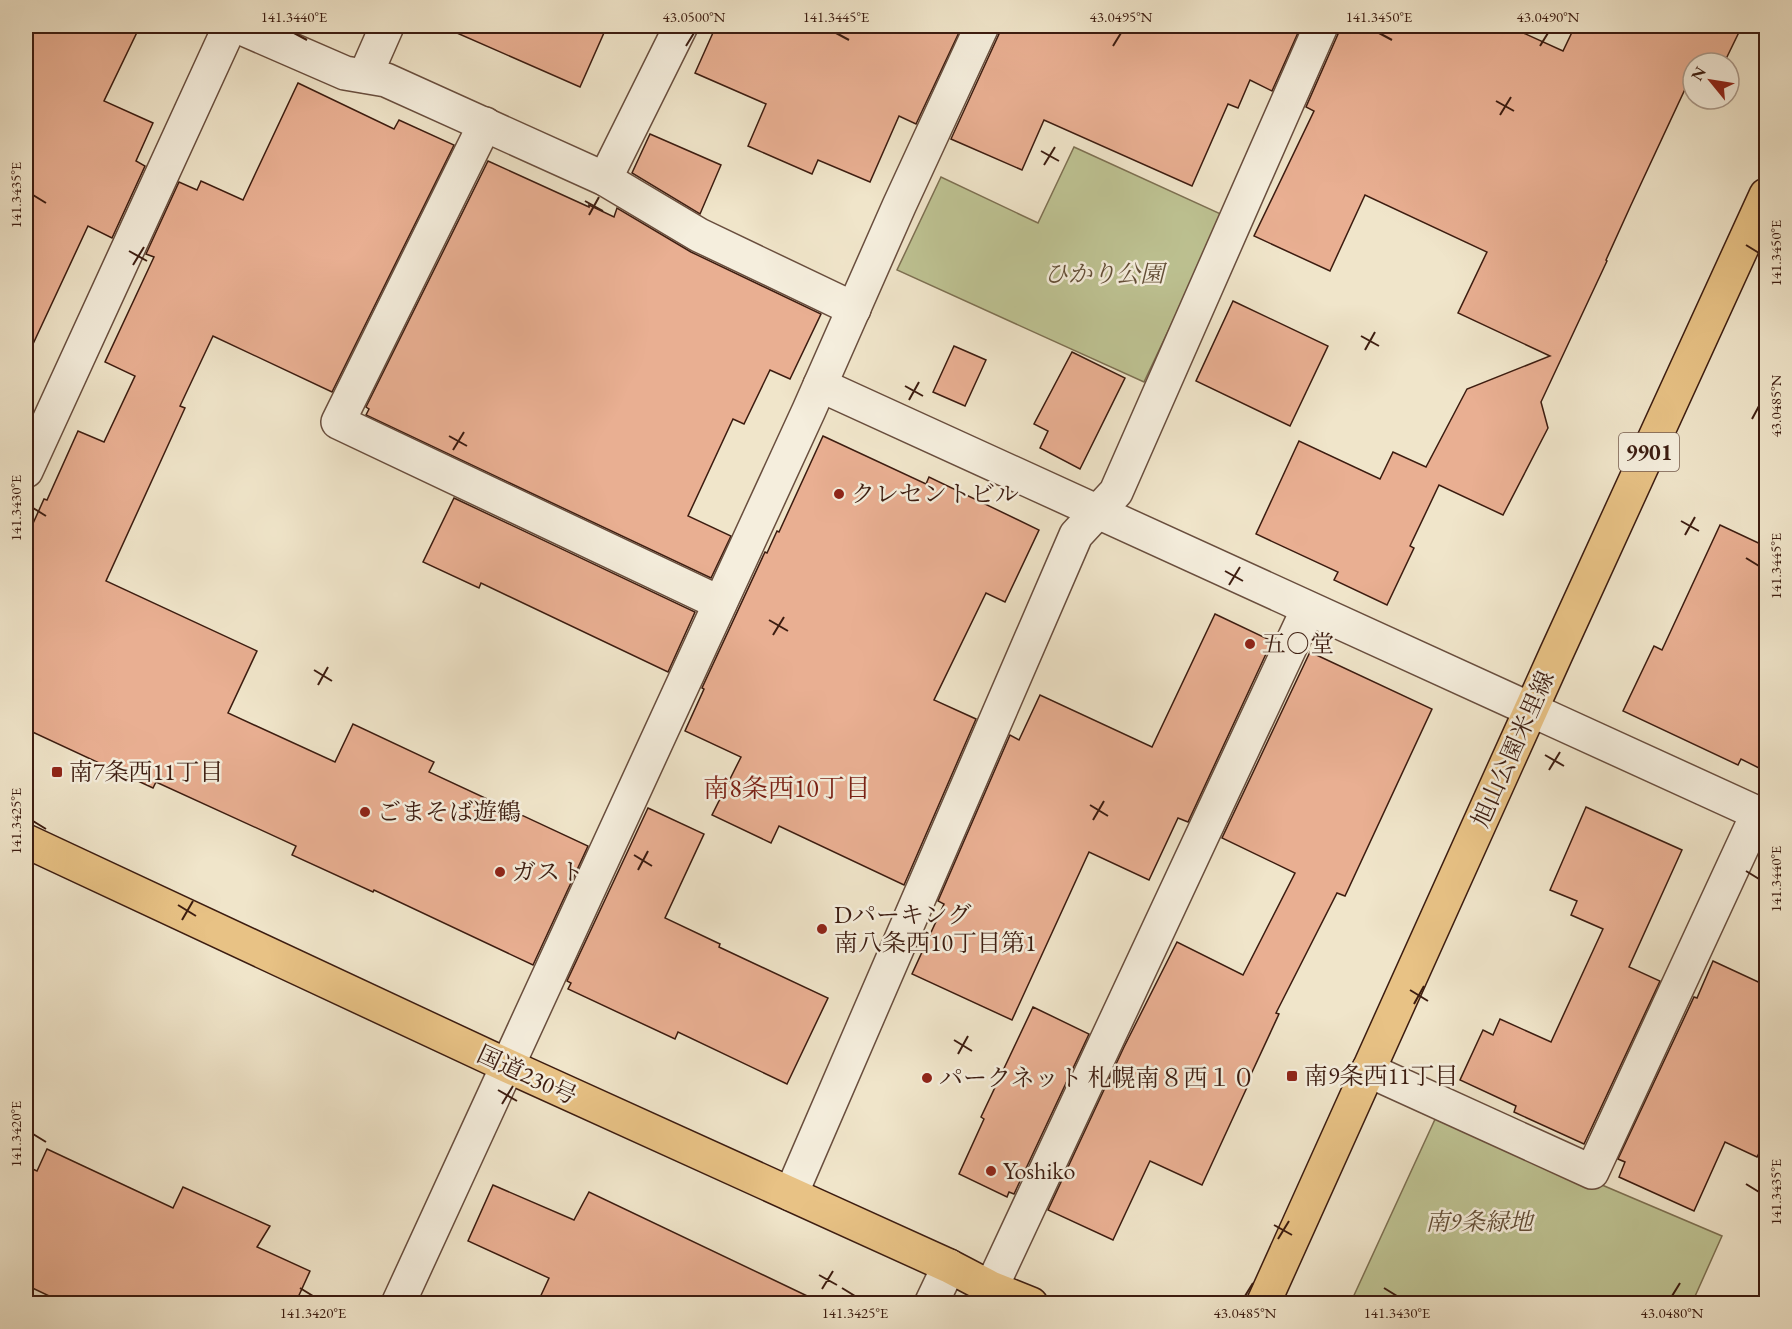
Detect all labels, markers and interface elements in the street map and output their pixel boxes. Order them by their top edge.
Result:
text: 141.3440°E [261,7,328,26]
text: 43.0500°N [663,7,726,26]
text: 141.3445°E [803,7,870,26]
text: 43.0495°N [1090,7,1153,26]
text: 141.3450°E [1346,7,1413,26]
text: 43.0490°N [1517,7,1580,26]
north arrow [1681,51,1741,111]
text: N [1686,63,1711,85]
text: 141.3435°E [6,161,25,228]
text: 141.3450°E [1766,219,1785,286]
park label: ひかり公園 [1044,258,1168,289]
text: 43.0485°N [1766,374,1785,437]
road number: 9901 [1619,433,1679,471]
text: 141.3430°E [6,474,25,541]
place label: クレセントビル [851,478,1019,509]
marker: クレセントビル [832,487,846,501]
text: 141.3445°E [1766,532,1785,599]
place label: 五○堂 [1262,628,1334,659]
marker: 五○堂 [1243,637,1257,651]
street label: 旭山公園米里線 [1464,666,1561,832]
place label: 南7条西11丁目 [69,756,224,787]
marker: 南7条西11丁目 [50,765,64,779]
district label: 南8条西10丁目 [703,771,871,805]
text: 141.3425°E [6,787,25,854]
place label: ごまそば遊鶴 [377,796,521,827]
marker: ごまそば遊鶴 [358,805,372,819]
text: 141.3440°E [1766,845,1785,912]
place label: ガスト [512,856,584,887]
marker: ガスト [493,865,507,879]
place label: Dパーキング 南八条西10丁目第1 [834,899,1037,958]
marker: Dパーキング 南八条西10丁目第1 [815,922,829,936]
street label: 国道230号 [472,1038,582,1111]
place label: 南9条西11丁目 [1304,1060,1459,1091]
place label: パークネット 札幌南８西１０ [939,1062,1256,1093]
marker: 南9条西11丁目 [1285,1069,1299,1083]
marker: パークネット 札幌南８西１０ [920,1071,934,1085]
text: 141.3420°E [6,1100,25,1167]
place label: Yoshiko [1003,1155,1076,1186]
text: 141.3435°E [1766,1158,1785,1225]
marker: Yoshiko [984,1164,998,1178]
park label: 南9条緑地 [1425,1206,1536,1237]
text: 141.3420°E [280,1303,347,1322]
text: 141.3425°E [822,1303,889,1322]
text: 43.0485°N [1214,1303,1277,1322]
text: 141.3430°E [1364,1303,1431,1322]
text: 43.0480°N [1641,1303,1704,1322]

